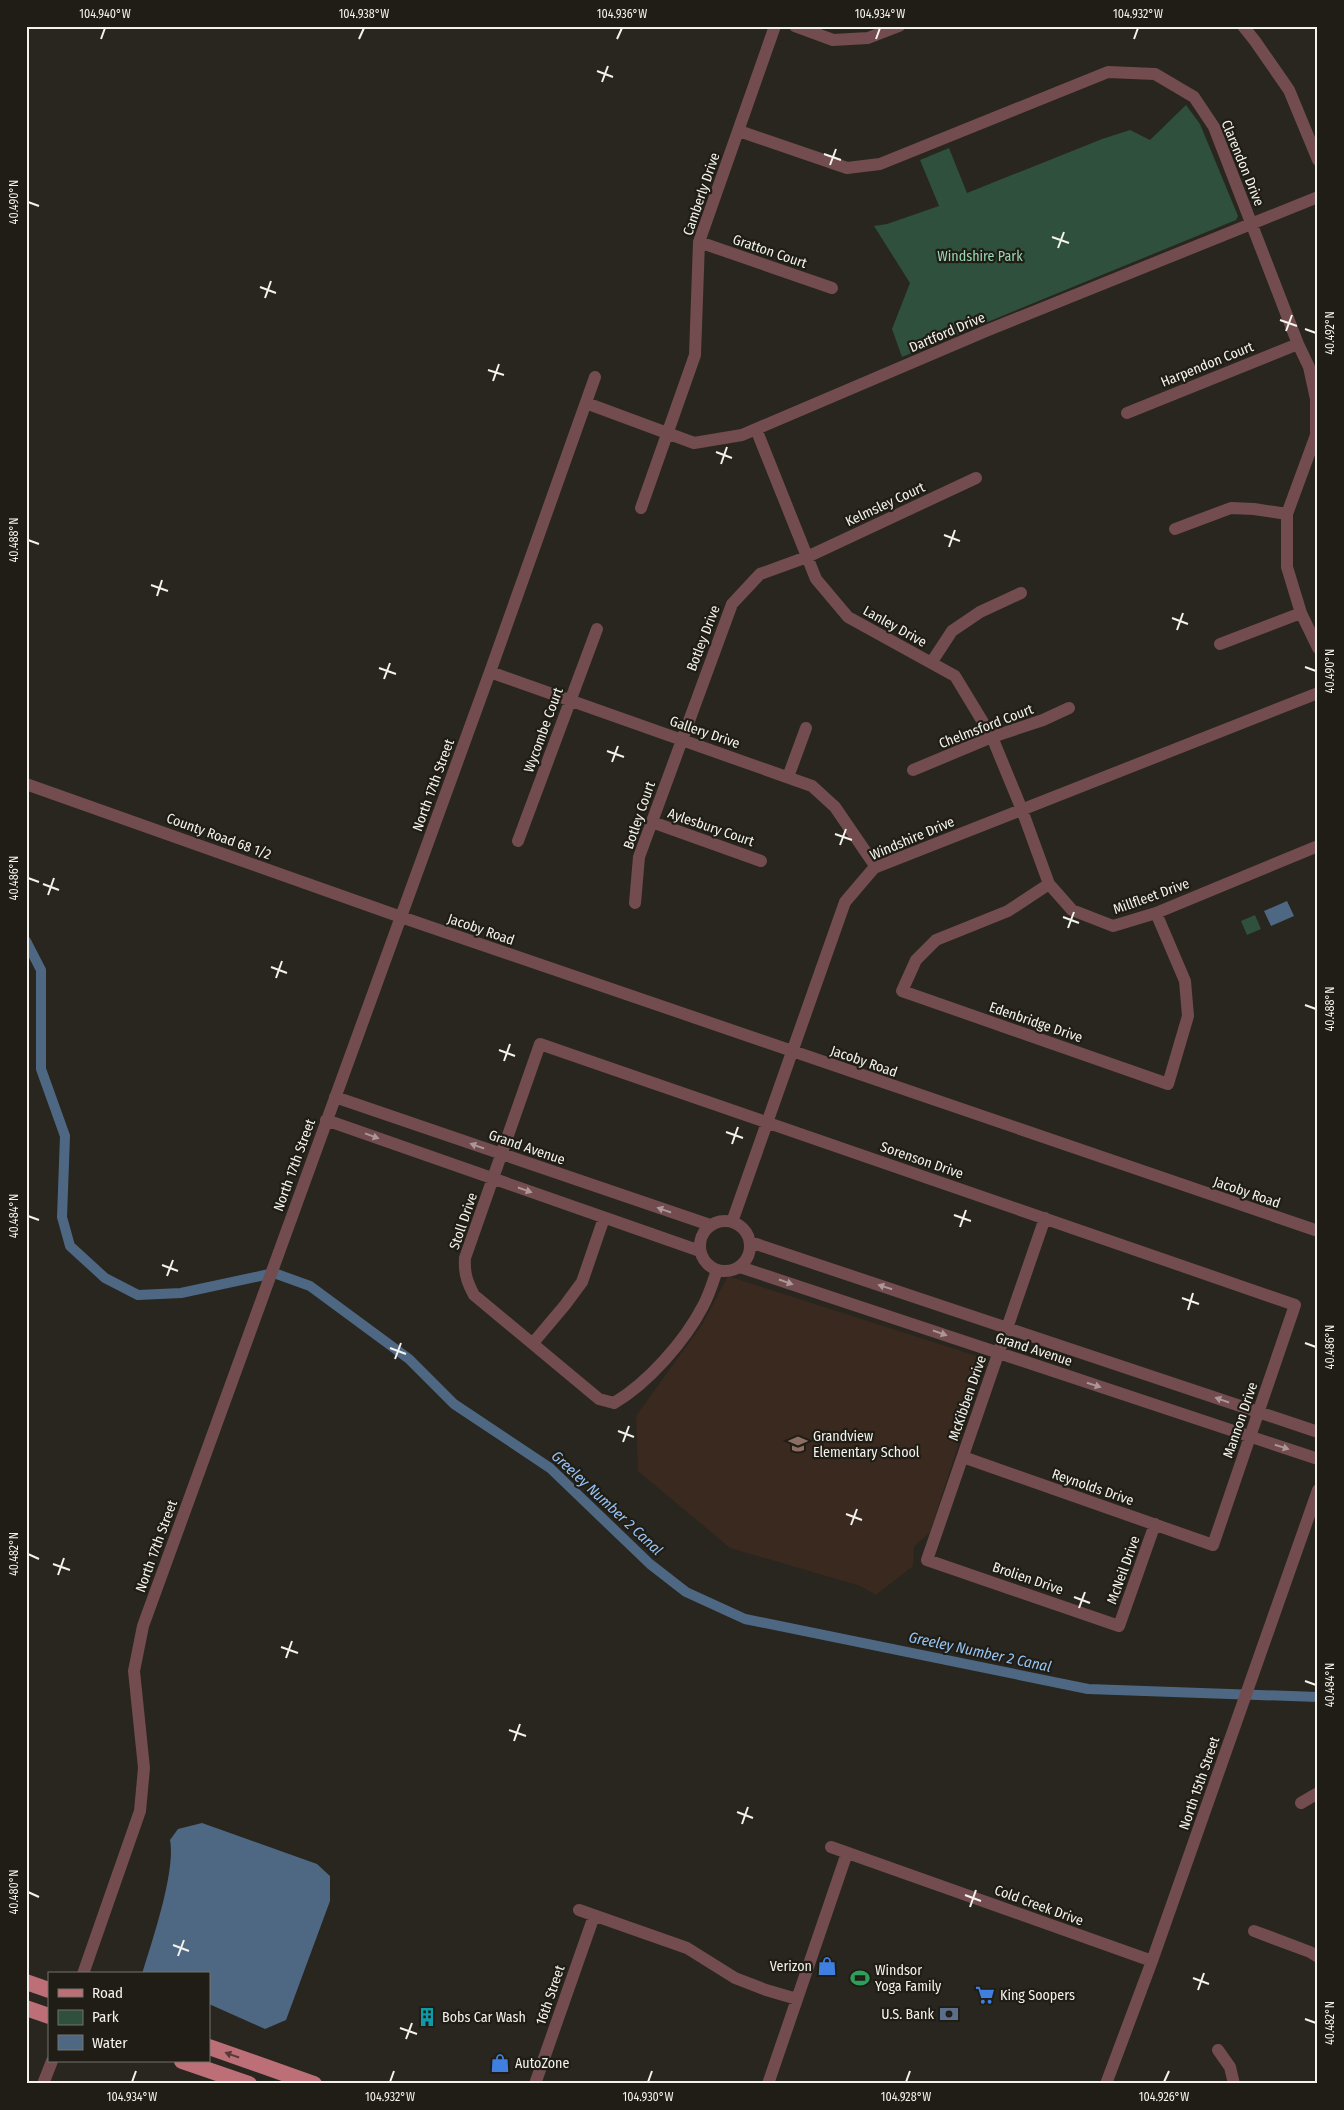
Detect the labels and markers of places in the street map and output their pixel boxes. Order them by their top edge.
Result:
place label: Grandview Elementary School [813,1428,920,1461]
school or university icon: Grandview Elementary School [787,1433,809,1455]
shop icon: Verizon [816,1955,838,1977]
place label: Verizon [770,1958,812,1975]
place label: Windsor Yoga Family [875,1962,942,1995]
sports icon: Windsor Yoga Family [849,1967,871,1989]
supermarket icon: King Soopers [974,1984,996,2006]
place label: King Soopers [1000,1987,1075,2004]
bank icon: U.S. Bank [938,2003,960,2025]
building icon: Bobs Car Wash [416,2006,438,2028]
place label: U.S. Bank [881,2006,934,2023]
place label: Bobs Car Wash [442,2009,526,2026]
shop icon: AutoZone [489,2052,511,2074]
place label: AutoZone [515,2055,569,2072]

